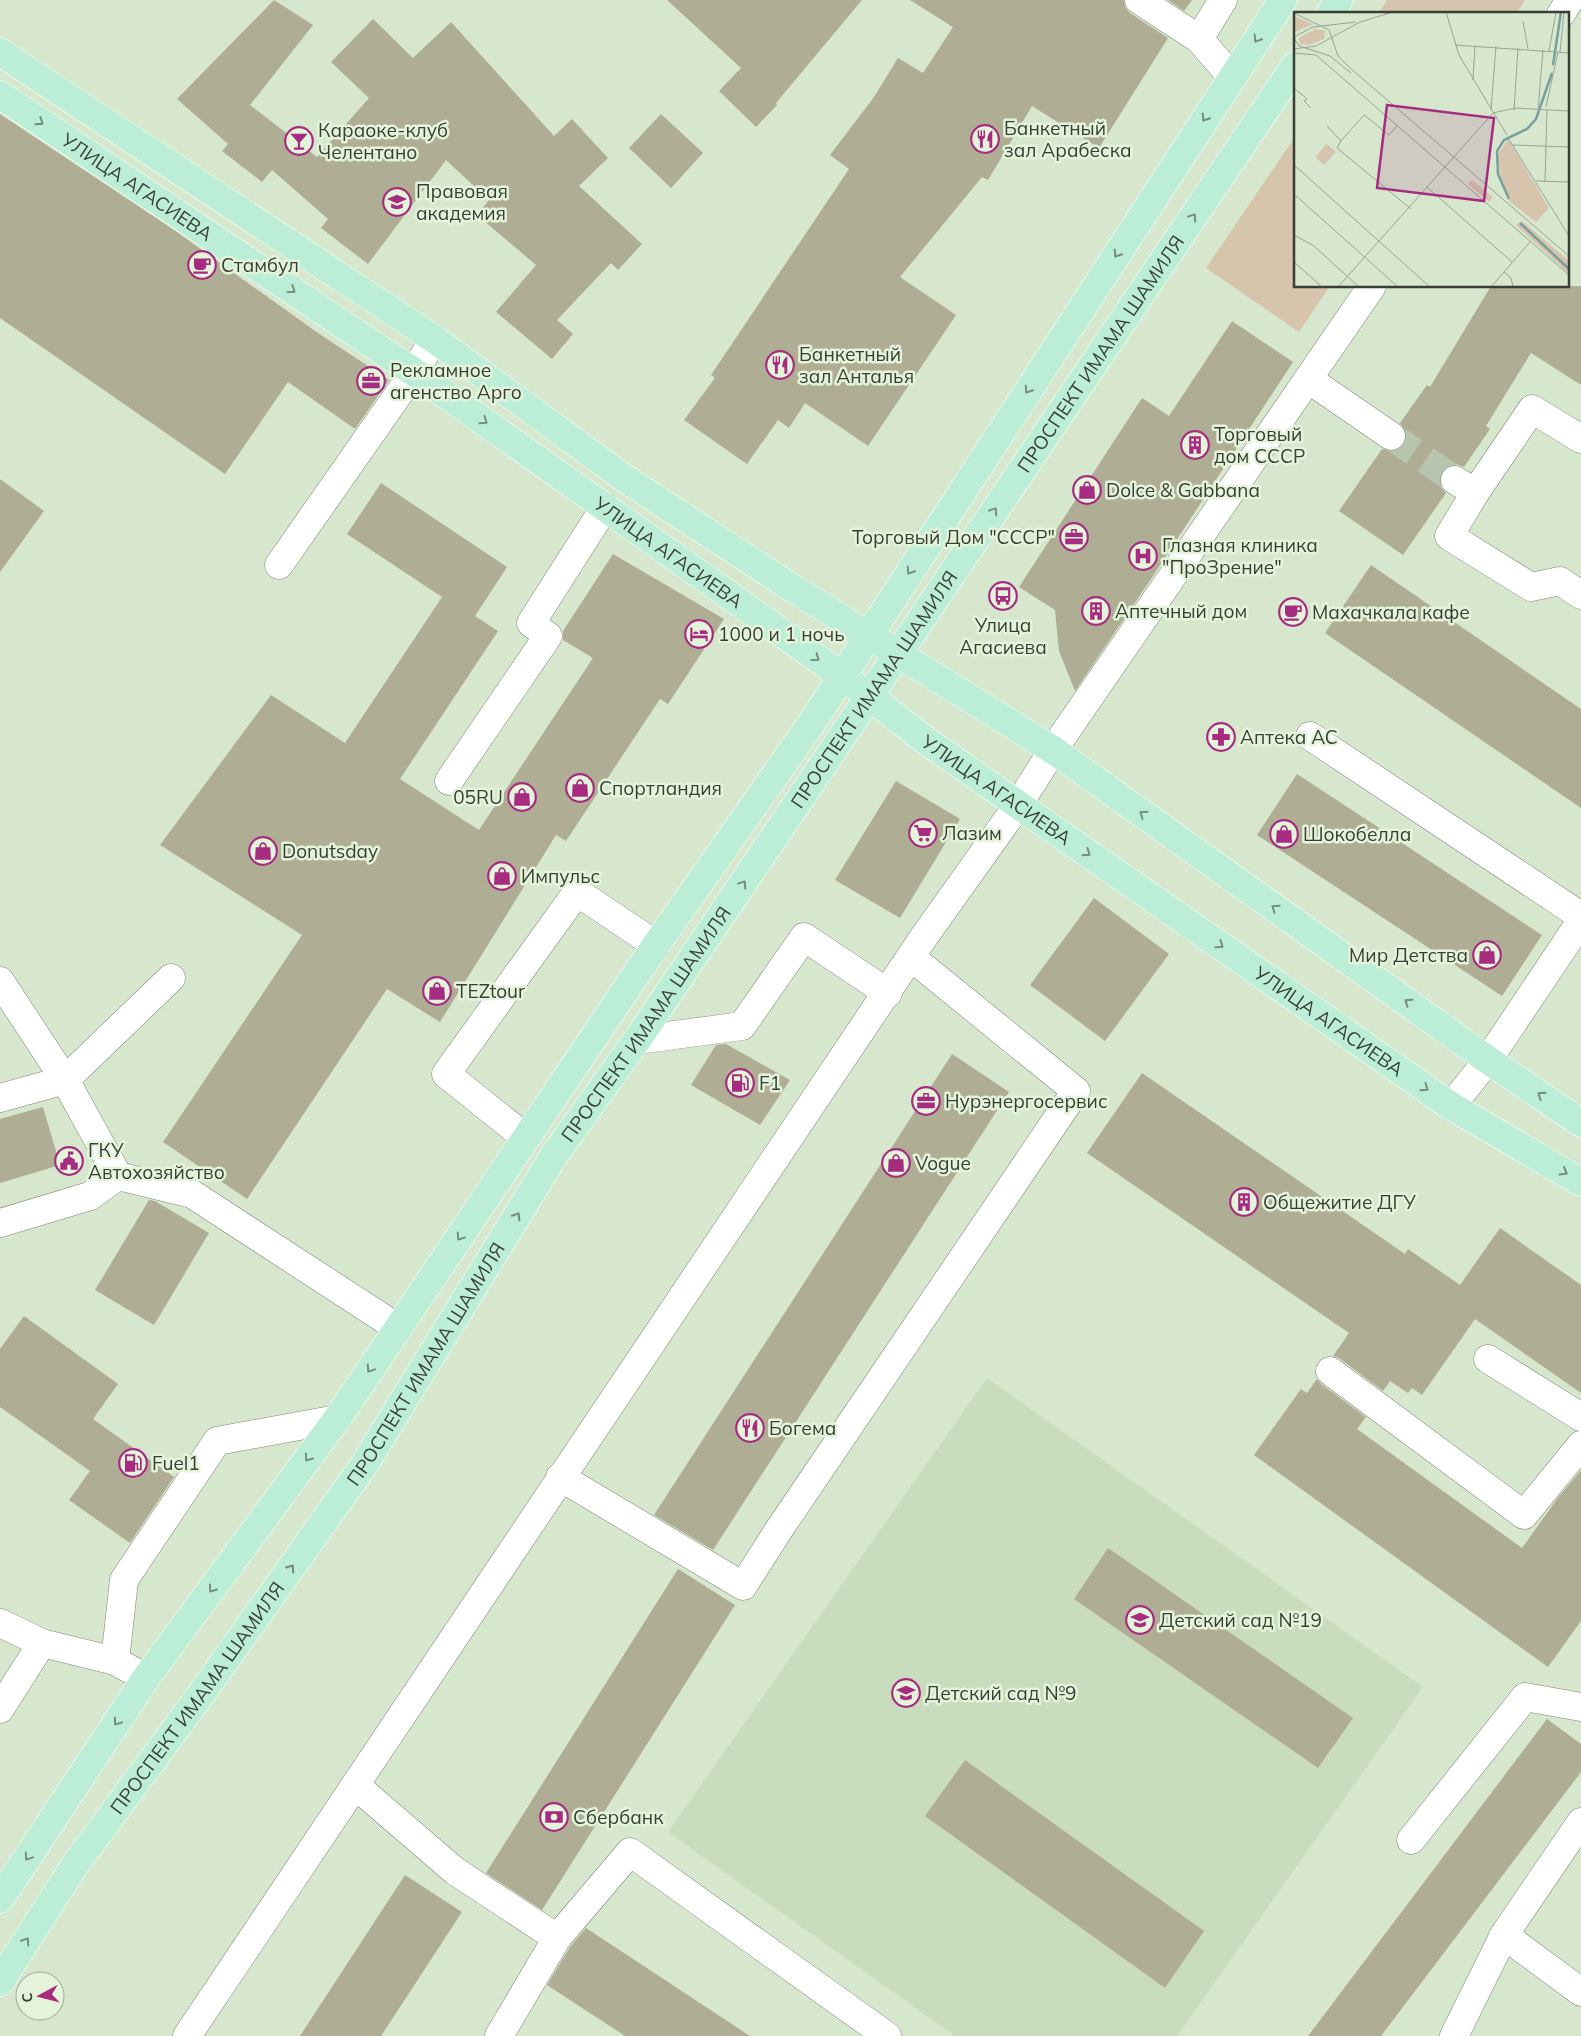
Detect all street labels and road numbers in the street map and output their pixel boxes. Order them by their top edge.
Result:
street label: УЛИЦА АГАСИЕВА [56,127,217,246]
street label: ПРОСПЕКТ ИМАМА ШАМИЛЯ [1012,230,1189,477]
street label: УЛИЦА АГАСИЕВА [589,491,748,613]
street label: ПРОСПЕКТ ИМАМА ШАМИЛЯ [785,566,963,813]
street label: УЛИЦА АГАСИЕВА [916,729,1076,850]
street label: ПРОСПЕКТ ИМАМА ШАМИЛЯ [556,902,736,1147]
street label: УЛИЦА АГАСИЕВА [1249,960,1408,1081]
street label: ПРОСПЕКТ ИМАМА ШАМИЛЯ [341,1238,510,1490]
street label: ПРОСПЕКТ ИМАМА ШАМИЛЯ [105,1577,289,1819]

